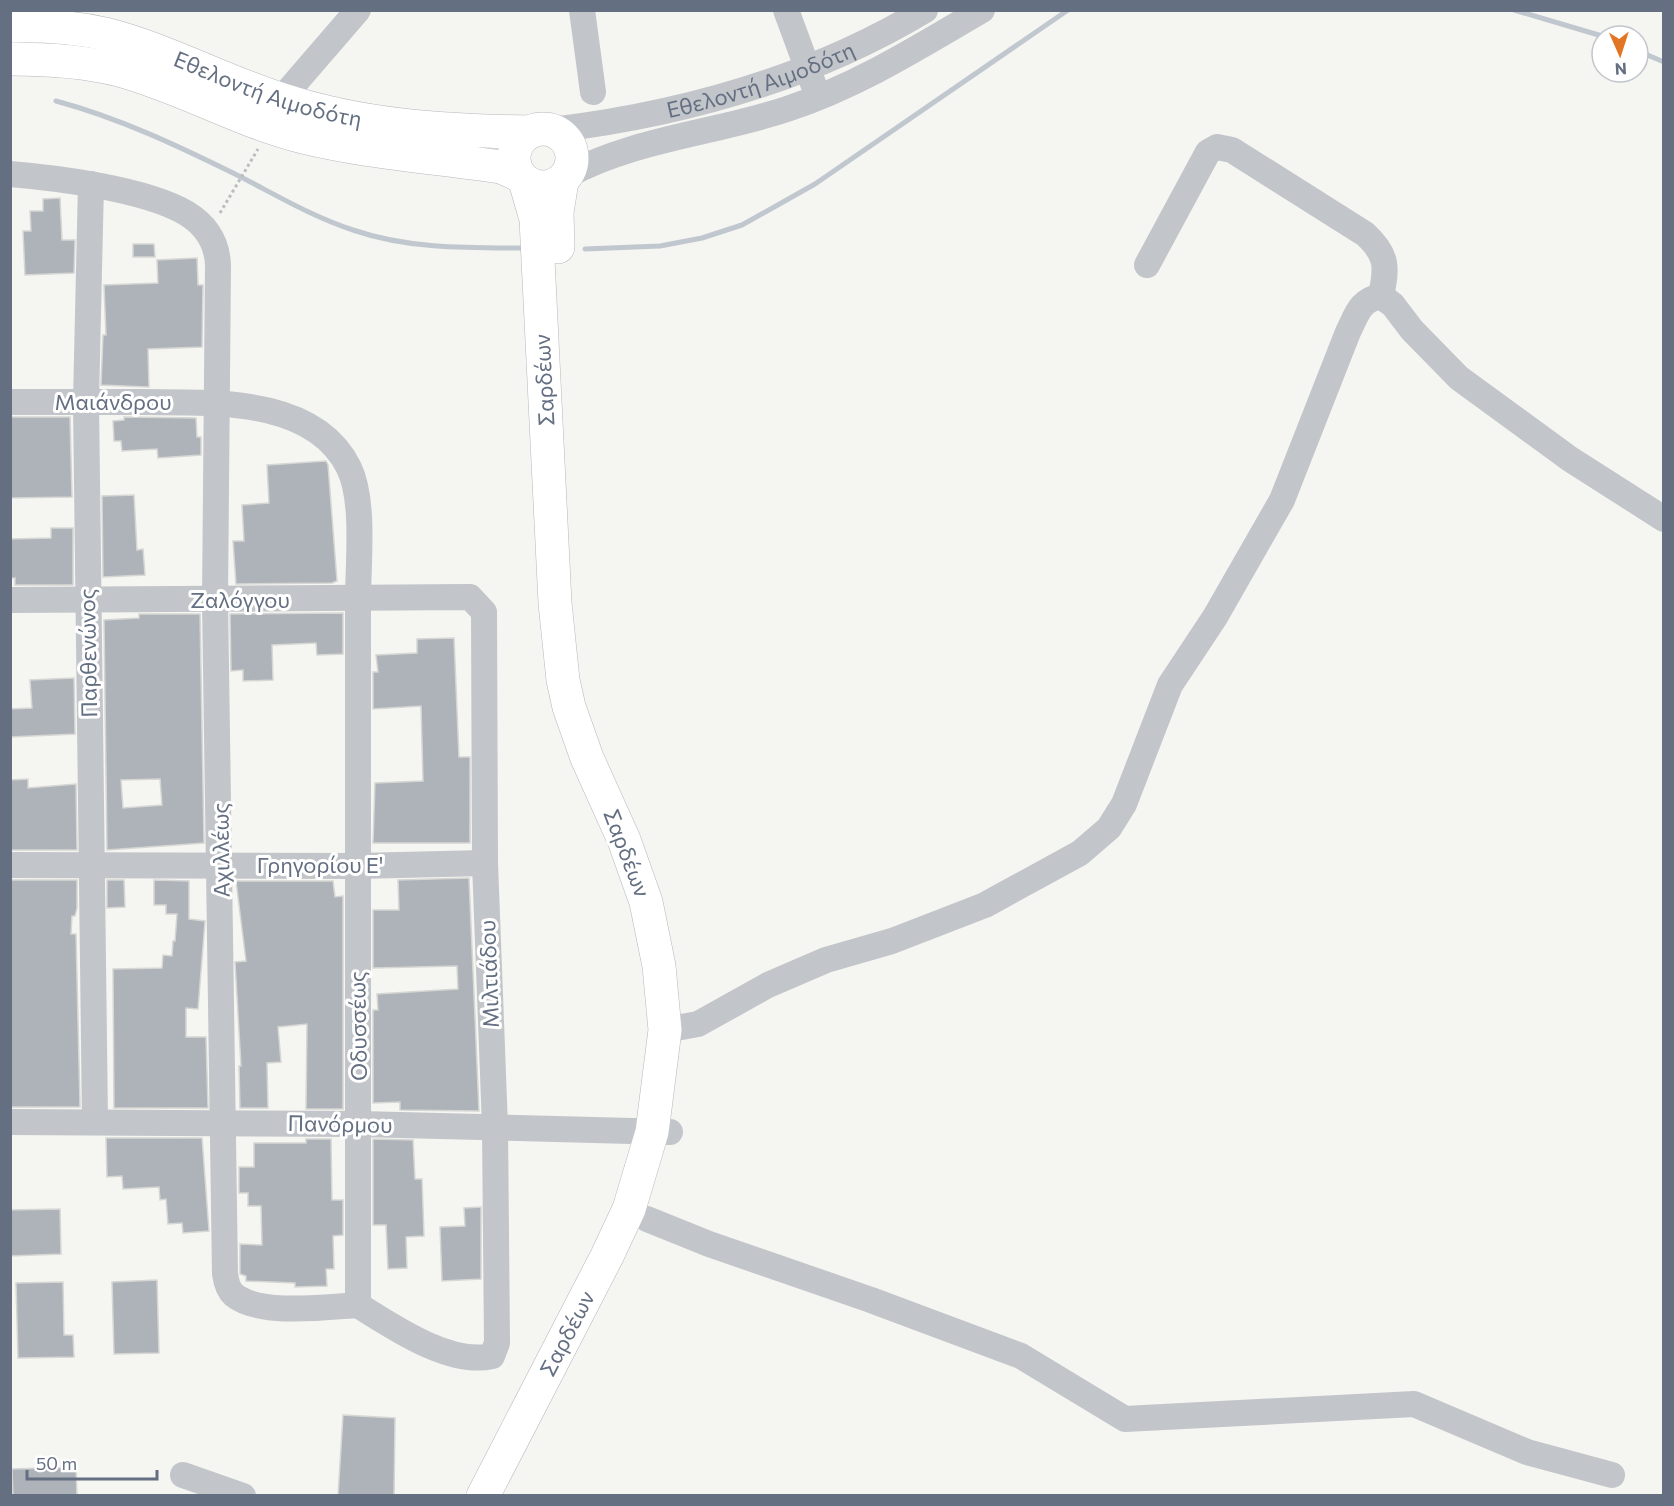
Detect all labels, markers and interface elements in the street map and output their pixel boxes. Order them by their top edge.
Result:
north arrow [1590,24,1650,84]
street label: Εθελοντή Αιμοδότη [664,35,859,123]
street label: Εθελοντή Αιμοδότη [170,45,364,132]
text: N [1614,60,1627,79]
street label: Σαρδέων [528,333,559,427]
street label: Μαιάνδρου [54,388,172,415]
street label: Ζαλόγγου [190,586,290,613]
street label: Παρθενώνος [73,588,102,718]
street label: Αχιλλέως [206,802,235,898]
street label: Σαρδέων [598,805,657,901]
street label: Γρηγορίου Ε' [257,851,383,878]
street label: Μιλτιάδου [473,919,504,1029]
street label: Οδυσσέως [343,971,372,1081]
street label: Πανόρμου [287,1109,393,1138]
street label: Σαρδέων [533,1286,600,1380]
scale bar [27,1443,158,1481]
text: 50 m [36,1452,77,1474]

